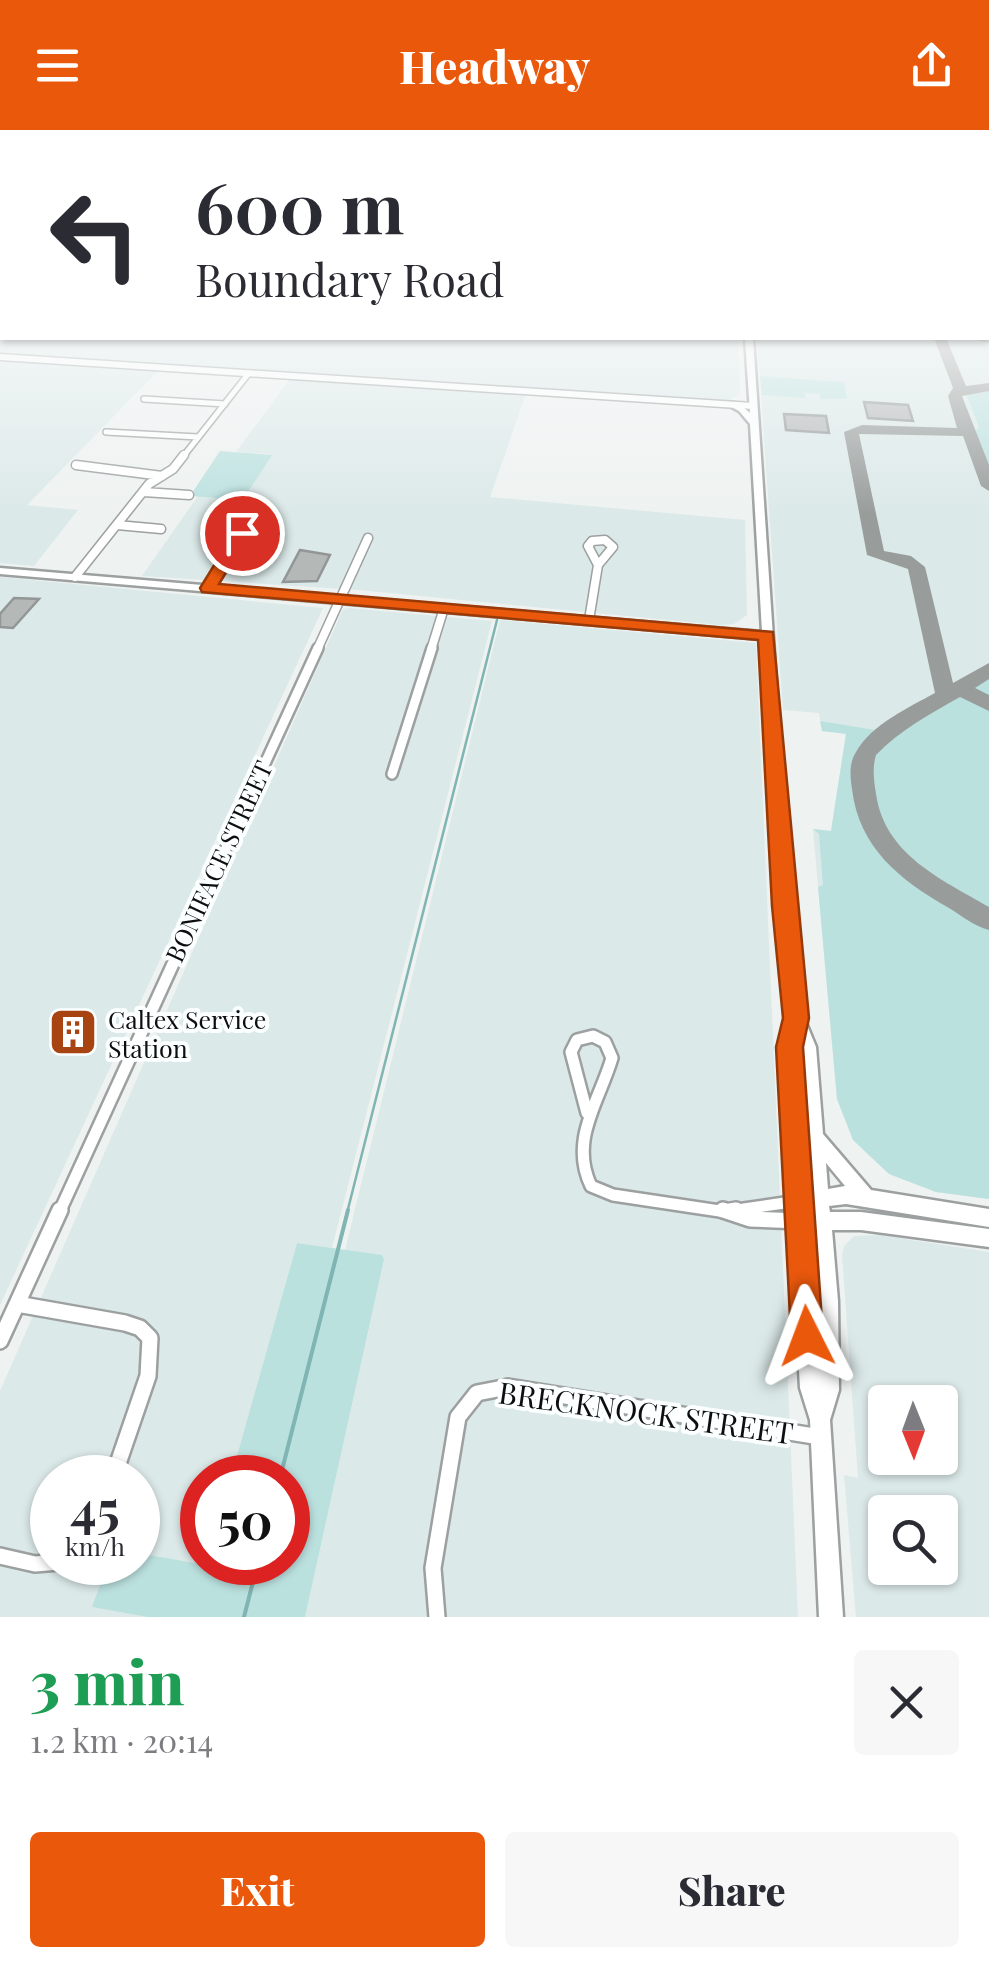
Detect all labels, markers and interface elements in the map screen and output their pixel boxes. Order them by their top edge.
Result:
text: Headway [399,35,590,95]
icon: menu [30,38,85,93]
icon: share [904,38,959,93]
text: 600 m [195,158,404,252]
icon: left [30,170,160,300]
text: Boundary Road [195,248,504,308]
pin [200,491,285,576]
icon: arrive [215,506,270,561]
street label: BONIFACE STREET [157,755,279,967]
place label: Caltex Service Station [108,1002,267,1064]
building icon: Caltex Service Station [47,1006,99,1058]
position arrow [755,1284,859,1388]
street label: BRECKNOCK STREET [496,1372,796,1452]
north arrow [868,1385,958,1475]
map controls [868,1385,958,1585]
speed limit sign: 50 [180,1455,310,1585]
text: 45 [70,1474,120,1541]
button: search [868,1495,958,1585]
text: km/h [65,1529,125,1562]
text: 3 min [30,1640,184,1720]
button: close [854,1650,959,1755]
text: 1.2 km · 20:14 [30,1718,213,1761]
button: Exit [30,1832,485,1947]
button: Share [505,1832,959,1947]

